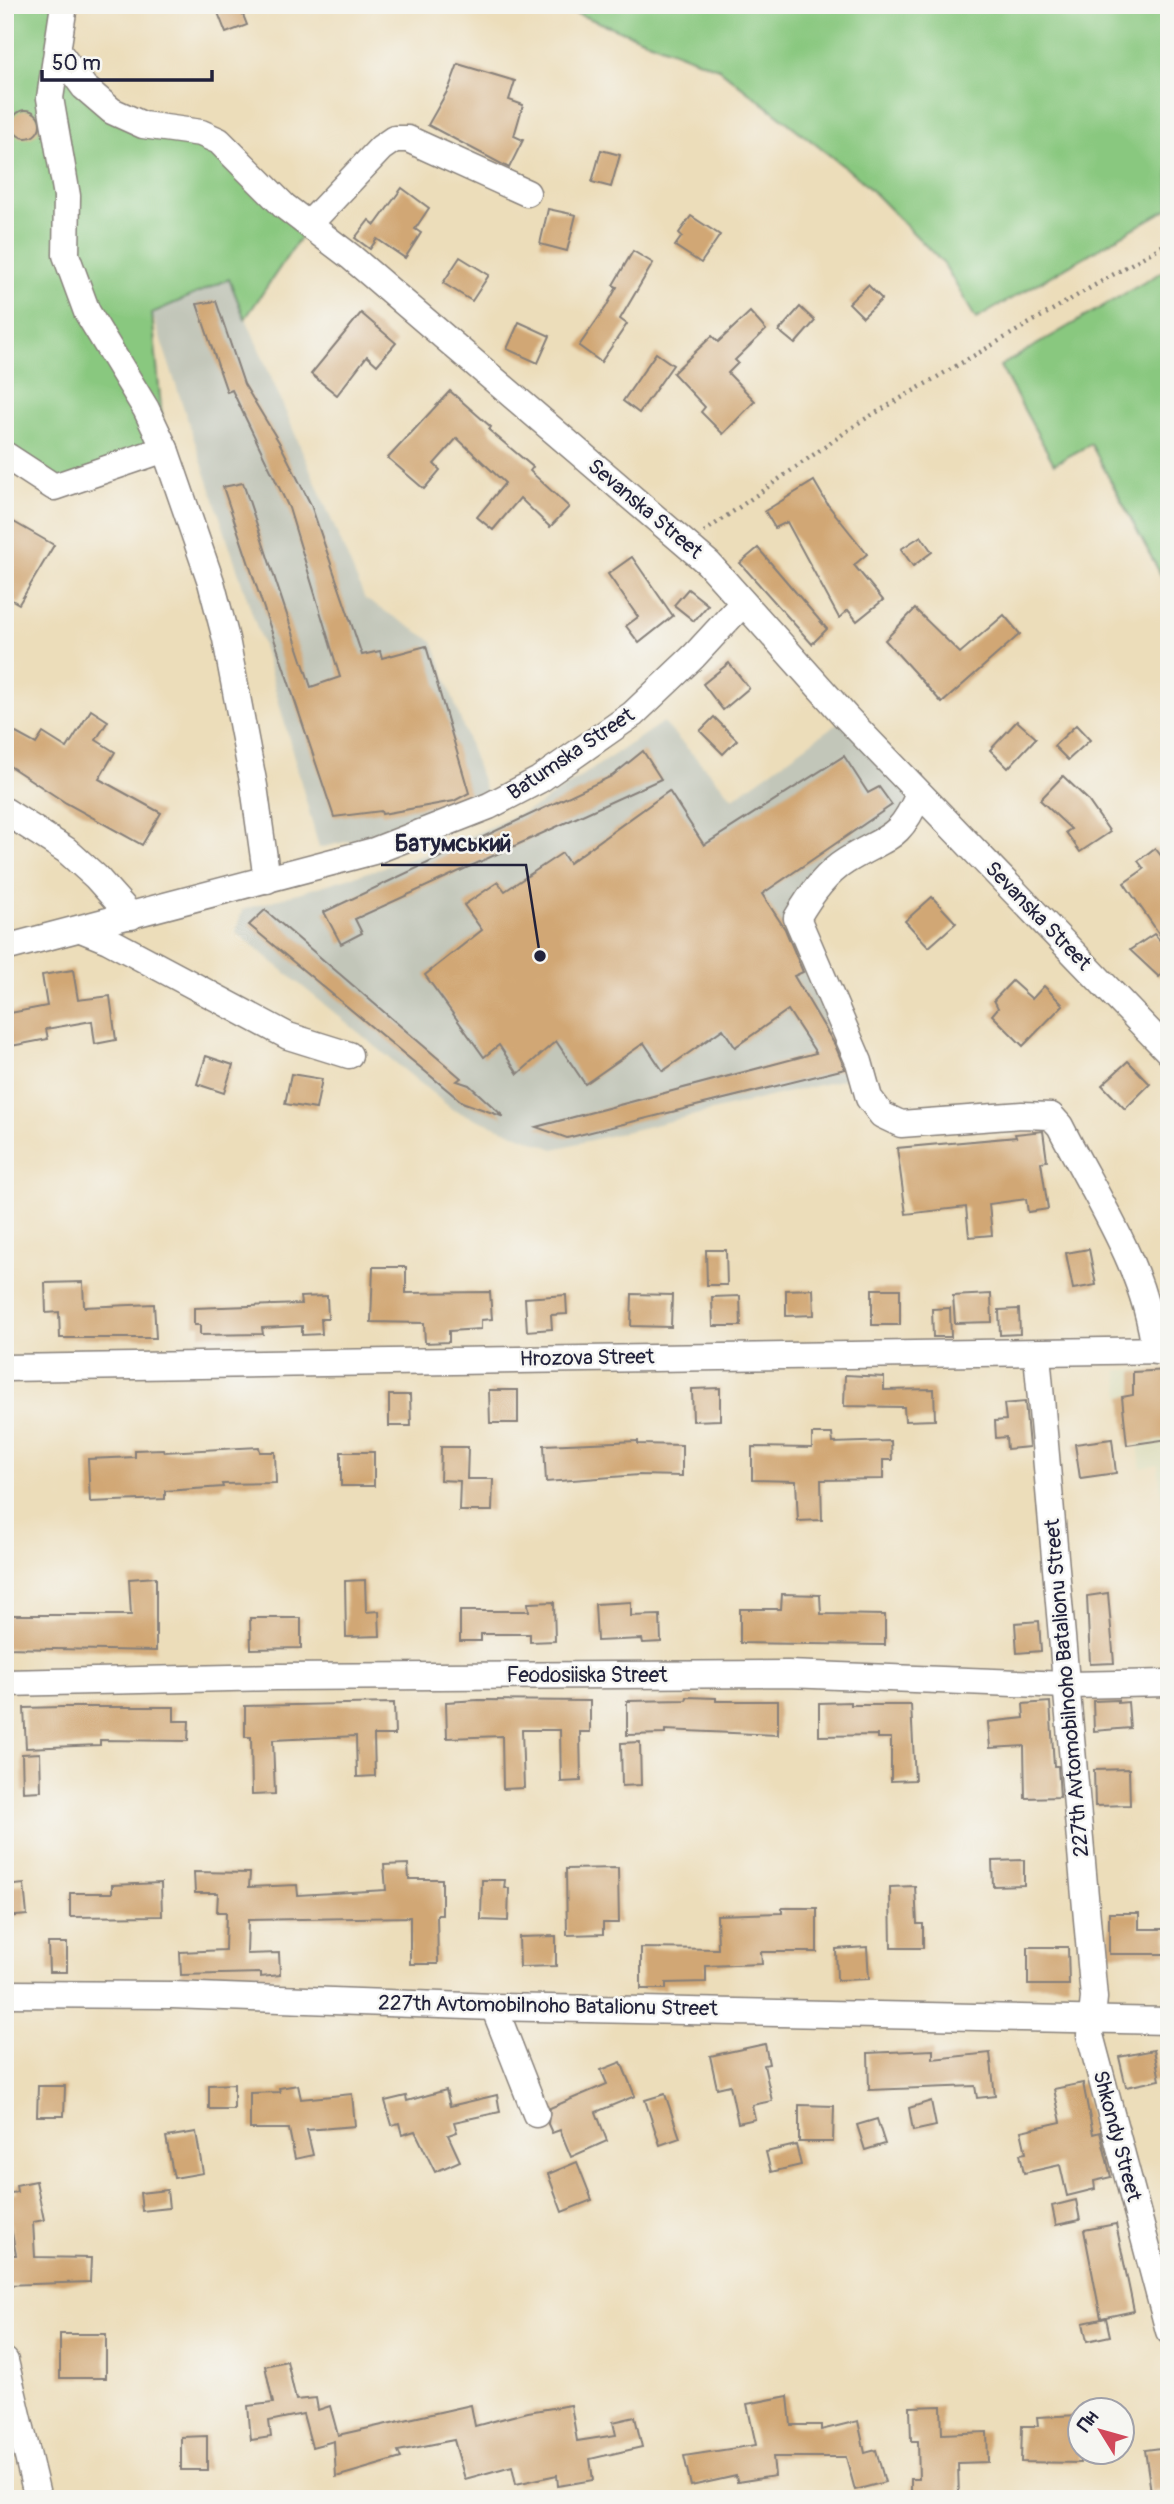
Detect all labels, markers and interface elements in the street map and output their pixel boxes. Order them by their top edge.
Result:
scale bar [42,38,212,82]
text: 50 m [52,50,101,77]
street label: Sevanska Street [582,453,708,565]
street label: Batumska Street [502,701,640,806]
callout: Батумський [381,821,526,865]
text: Батумський [395,829,511,858]
street label: Sevanska Street [979,856,1097,977]
street label: Hrozova Street [519,1343,655,1373]
street label: 227th Avtomobilnoho Batalionu Street [1039,1517,1095,1858]
street label: Feodosiiska Street [506,1662,668,1689]
street label: 227th Avtomobilnoho Batalionu Street [378,1990,719,2022]
street label: Shkondy Street [1087,2068,1148,2205]
north arrow [1066,2396,1136,2466]
text: Пн [1072,2406,1104,2437]

